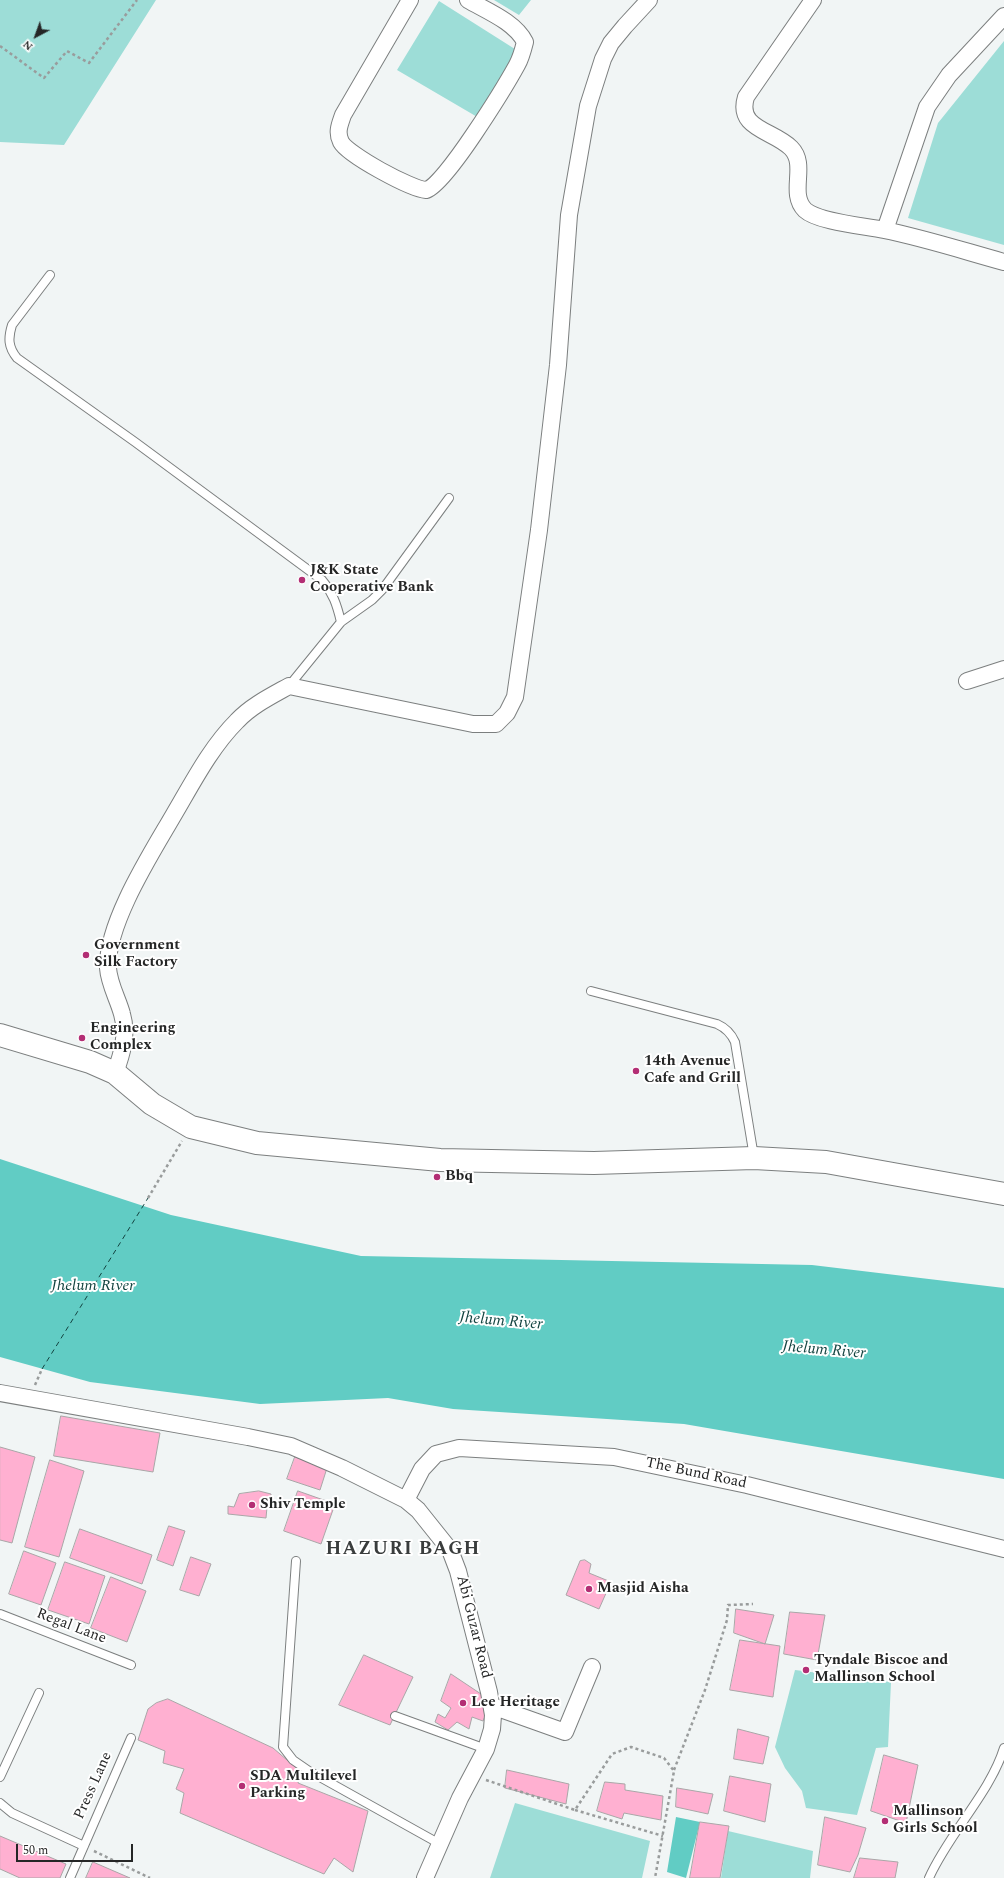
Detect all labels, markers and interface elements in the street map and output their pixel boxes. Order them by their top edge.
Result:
north arrow [16,16,56,56]
text: N [19,36,37,55]
place label: J&K State Cooperative Bank [310,562,434,597]
marker: J&K State Cooperative Bank [297,575,307,585]
place label: Government Silk Factory [94,937,180,972]
marker: Government Silk Factory [81,950,91,960]
place label: Engineering Complex [90,1020,176,1055]
marker: Engineering Complex [77,1033,87,1043]
place label: 14th Avenue Cafe and Grill [644,1053,741,1088]
marker: 14th Avenue Cafe and Grill [631,1066,641,1076]
place label: Bbq [445,1168,473,1186]
marker: Bbq [432,1172,442,1182]
water label: Jhelum River [51,1277,135,1297]
water label: Jhelum River [459,1309,543,1335]
water label: Jhelum River [782,1338,866,1364]
street label: The Bund Road [644,1455,748,1493]
place label: Shiv Temple [260,1496,346,1514]
marker: Shiv Temple [247,1500,257,1510]
district label: HAZURI BAGH [326,1539,480,1561]
street label: Abi Guzar Road [451,1573,495,1681]
place label: Masjid Aisha [597,1580,689,1598]
marker: Masjid Aisha [584,1584,594,1594]
street label: Regal Lane [33,1605,109,1649]
place label: Tyndale Biscoe and Mallinson School [814,1652,948,1687]
marker: Tyndale Biscoe and Mallinson School [801,1665,811,1675]
place label: Lee Heritage [471,1694,560,1712]
marker: Lee Heritage [458,1698,468,1708]
street label: Press Lane [71,1749,117,1823]
place label: SDA Multilevel Parking [250,1768,357,1803]
marker: SDA Multilevel Parking [237,1781,247,1791]
place label: Mallinson Girls School [893,1803,978,1838]
marker: Mallinson Girls School [880,1816,890,1826]
scale bar [18,1836,135,1862]
text: 50 m [23,1841,48,1860]

